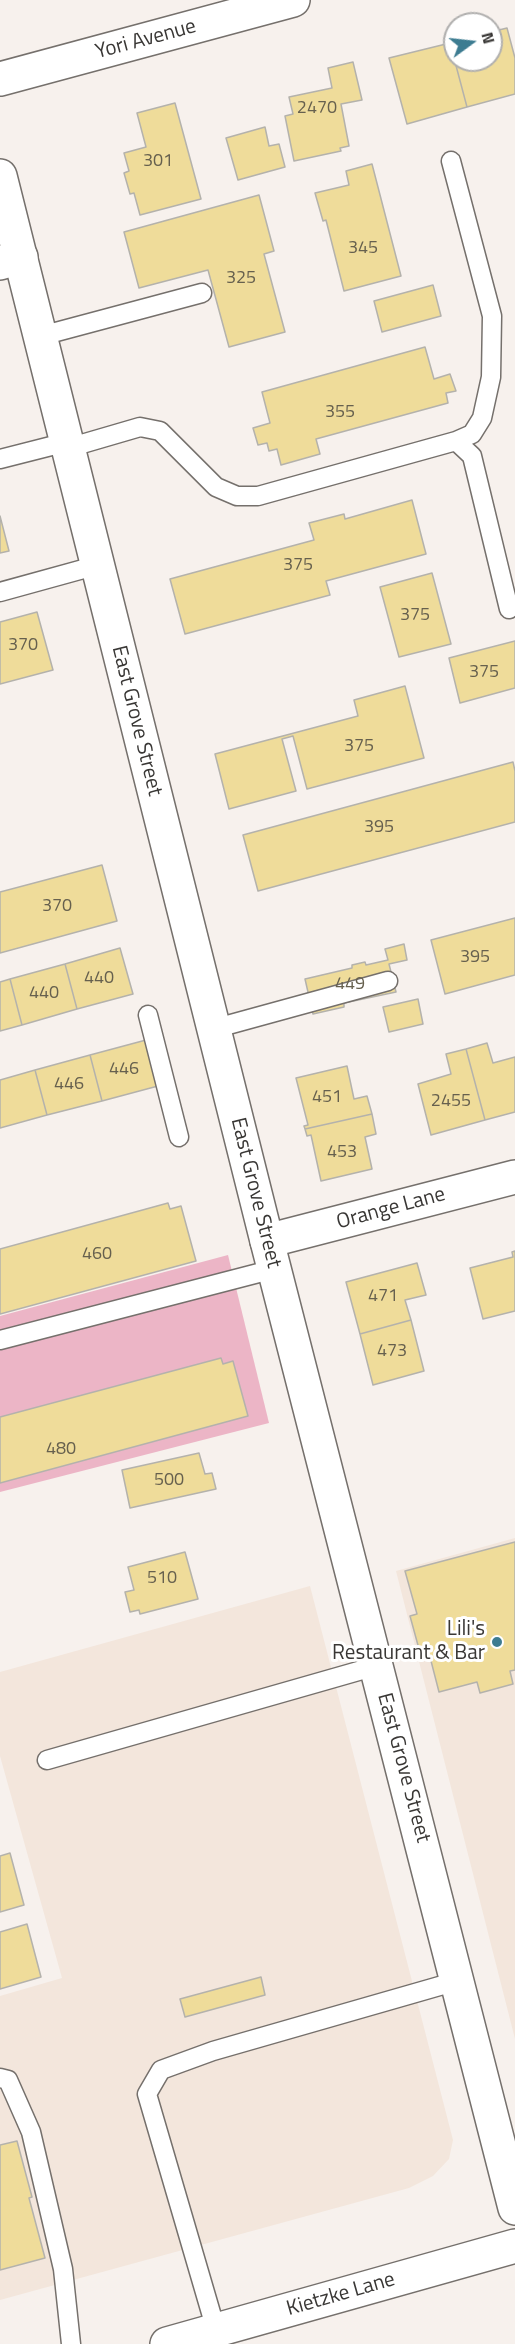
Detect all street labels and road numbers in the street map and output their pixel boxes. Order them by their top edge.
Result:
street label: Yori Avenue [93,14,199,66]
street label: East Grove Street [105,643,167,799]
street label: East Grove Street [224,1115,286,1271]
street label: Orange Lane [334,1182,448,1236]
street label: East Grove Street [371,1690,435,1846]
street label: Kietzke Lane [284,2268,398,2322]

